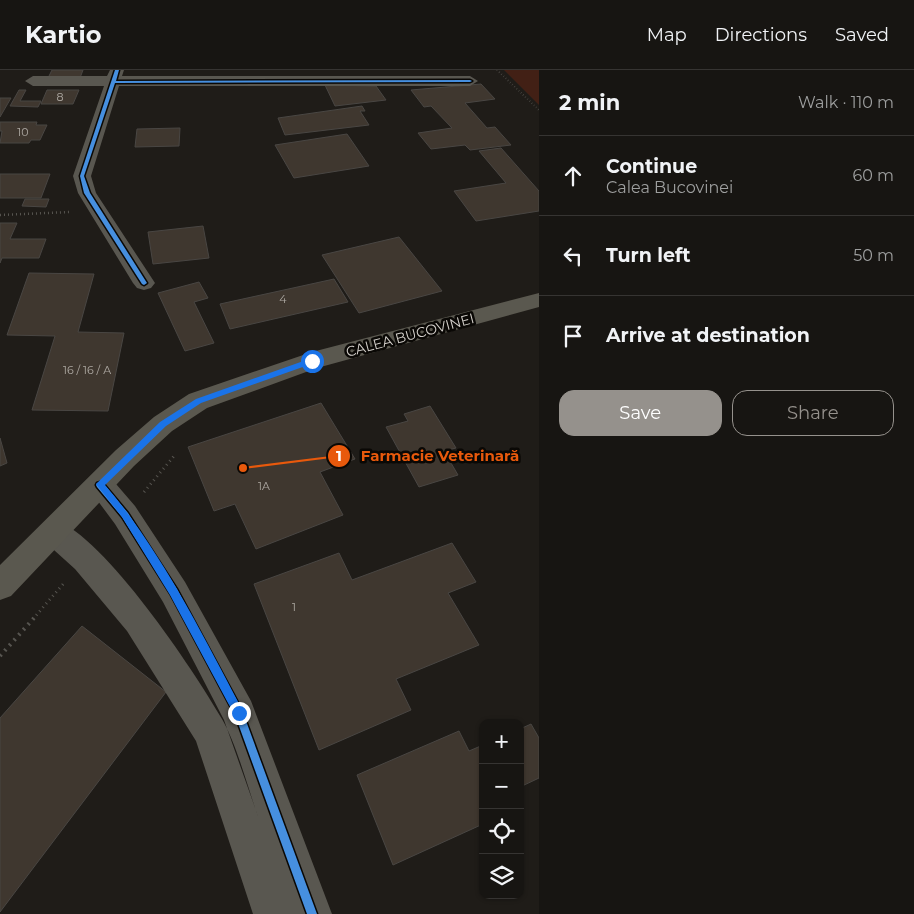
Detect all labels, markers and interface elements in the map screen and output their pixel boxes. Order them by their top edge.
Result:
text: Kartio [25,20,101,49]
text: Map [647,24,687,46]
text: Directions [715,24,807,46]
text: Saved [835,24,889,46]
house number: 8 [56,90,64,104]
text: 2 min [559,90,620,115]
text: Walk · 110 m [798,93,894,112]
house number: 10 [17,125,29,139]
text: Continue [606,155,697,178]
icon: ahead [559,162,587,190]
text: 60 m [852,166,894,185]
text: Calea Bucovinei [606,178,733,197]
icon: left [559,242,587,270]
text: Turn left [606,244,691,267]
text: 50 m [853,246,894,265]
house number: 4 [279,292,287,306]
street label: CALEA BUCOVINEI [344,309,476,361]
icon: arrive [559,322,587,350]
text: Arrive at destination [606,324,810,347]
route start [301,350,324,373]
house number: 16 / 16 / A [63,363,111,377]
button: Save [559,390,722,436]
button: Share [732,390,894,436]
callout: Farmacie Veterinară [326,441,529,471]
text: 1 [336,446,342,465]
text: Farmacie Veterinară [361,446,519,465]
house number: 1A [258,479,270,493]
house number: 1 [292,600,296,614]
route end [228,702,251,725]
map controls [479,719,524,899]
button: + [479,719,524,764]
button: − [479,764,524,809]
button: locate [479,809,524,854]
button: layers [479,854,524,899]

